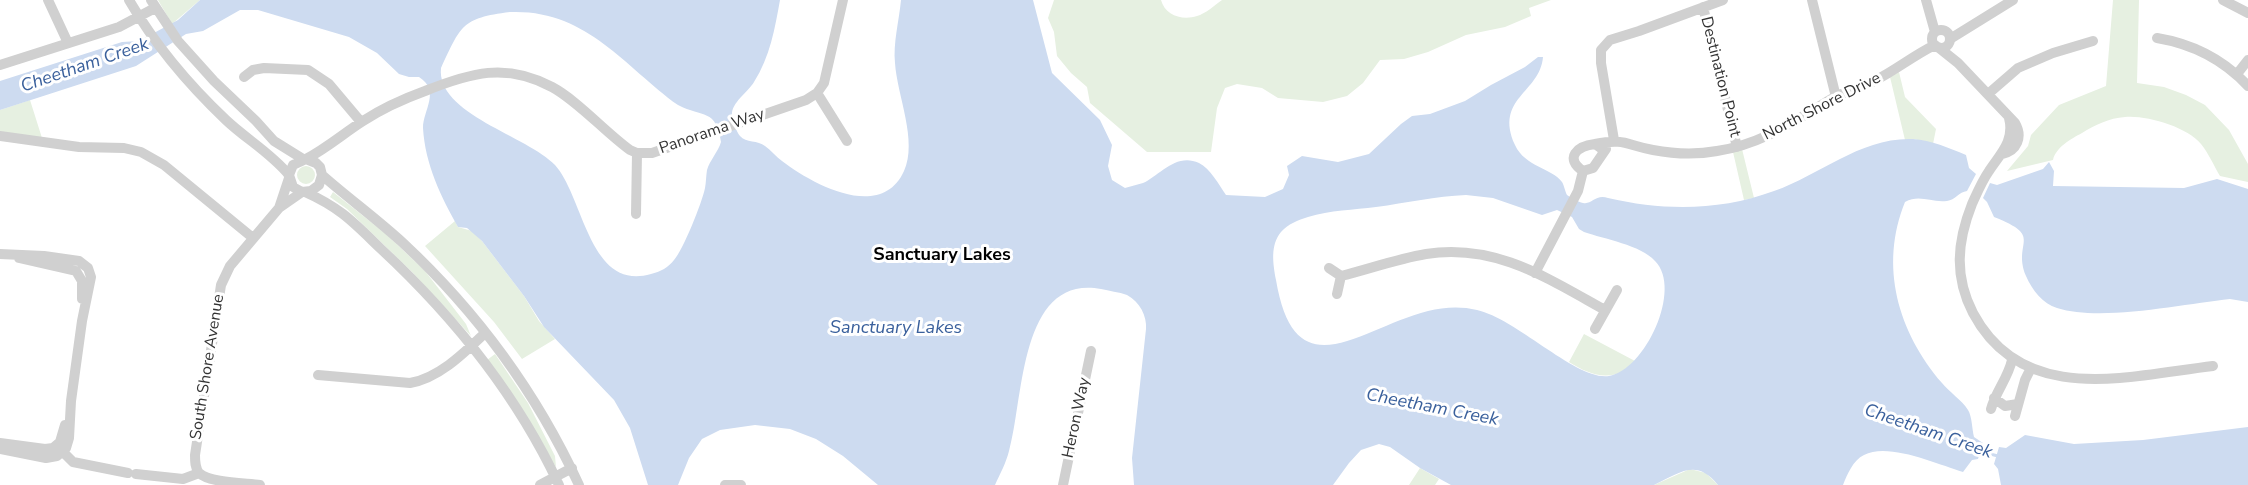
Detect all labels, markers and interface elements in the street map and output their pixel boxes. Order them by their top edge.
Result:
street label: Destination Point [1696,15,1744,139]
water label: Cheetham Creek [18,34,152,98]
street label: North Shore Drive [1760,69,1884,145]
street label: Panorama Way [657,105,767,159]
district label: Sanctuary Lakes [873,245,1011,267]
street label: South Shore Avenue [187,293,229,441]
water label: Sanctuary Lakes [830,318,962,340]
street label: Heron Way [1059,376,1095,460]
water label: Cheetham Creek [1364,385,1500,431]
water label: Cheetham Creek [1861,400,1995,464]

